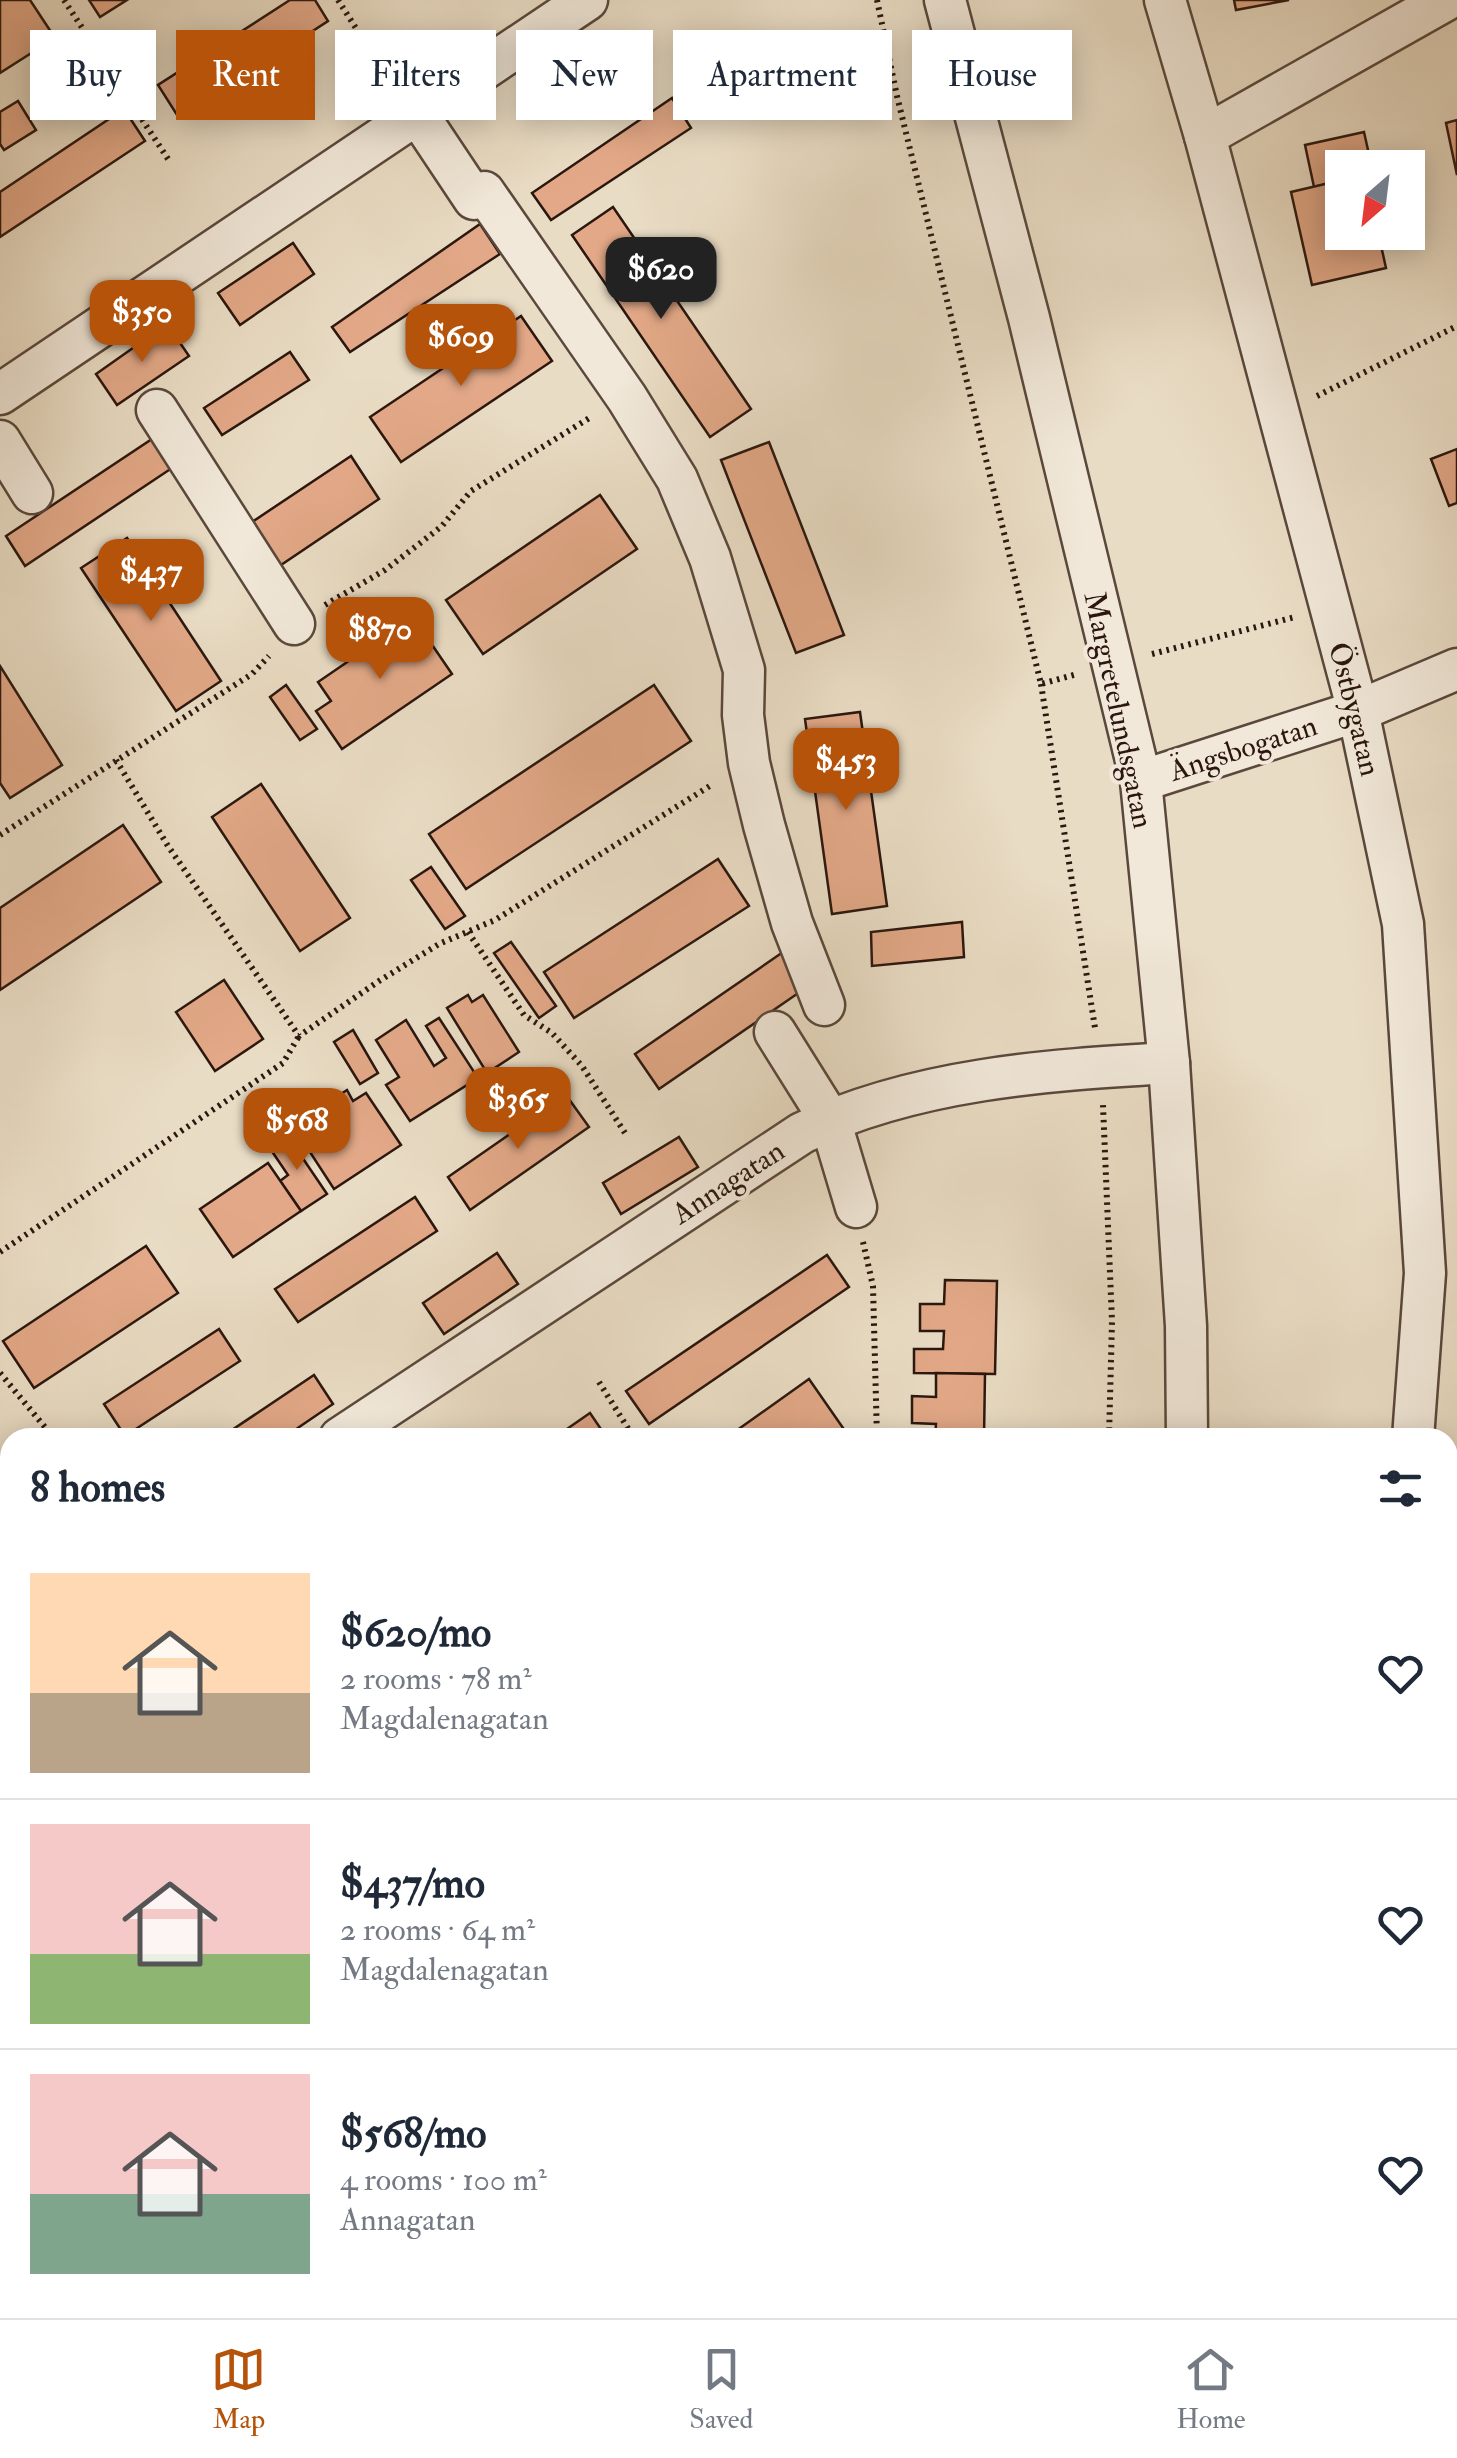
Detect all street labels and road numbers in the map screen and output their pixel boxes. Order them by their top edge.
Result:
street label: Margretelundsgatan [1075,588,1162,832]
street label: Östbygatan [1320,638,1389,780]
street label: Ängsbogatan [1164,707,1322,790]
street label: Annagatan [664,1132,792,1233]

